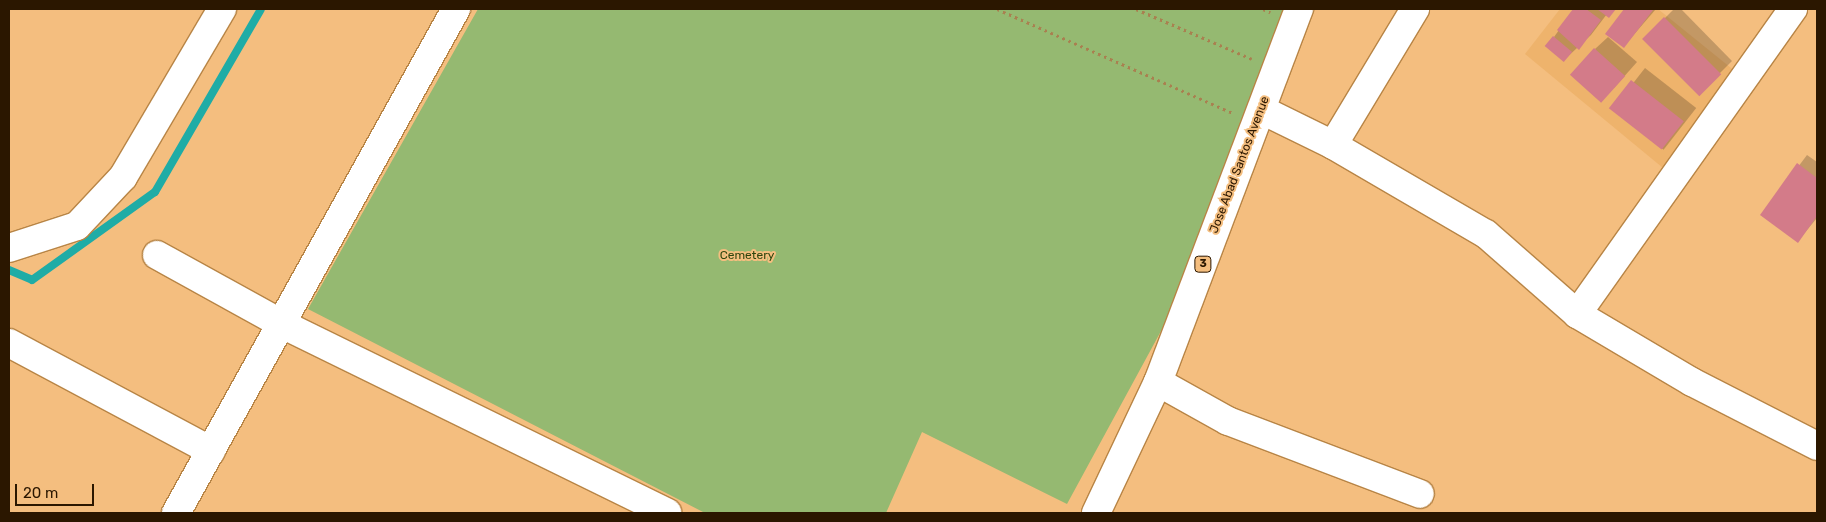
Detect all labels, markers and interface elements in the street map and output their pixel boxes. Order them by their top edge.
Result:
street label: Jose Abad Santos Avenue [1207,94,1273,236]
park label: Cemetery [720,249,774,263]
road number: 3 [1194,255,1212,272]
scale bar [18,474,96,506]
text: 20 m [23,484,58,502]

